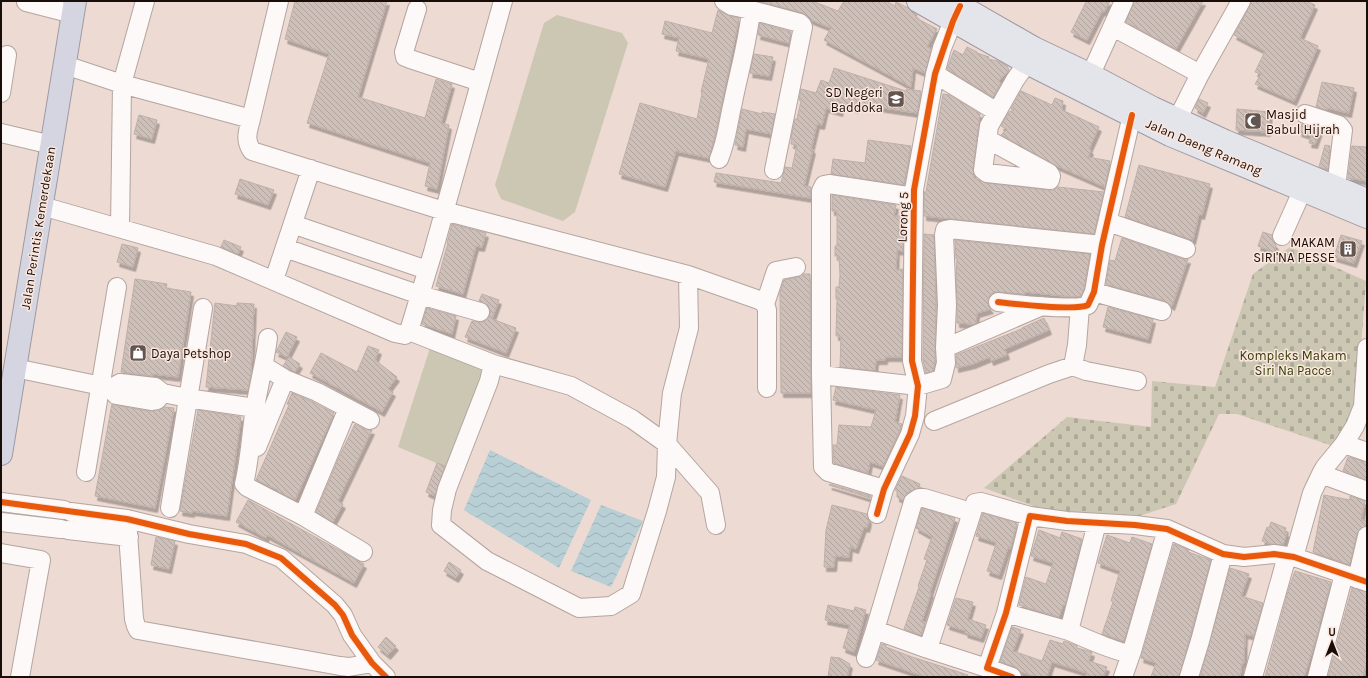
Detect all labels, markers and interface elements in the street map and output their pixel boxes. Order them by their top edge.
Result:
place label: SD Negeri Baddoka [825,85,883,115]
school or university icon: SD Negeri Baddoka [886,89,906,109]
place label: Masjid Babul Hijrah [1266,107,1340,137]
mosque icon: Masjid Babul Hijrah [1243,111,1263,131]
street label: Jalan Daeng Ramang [1144,116,1265,178]
street label: Jalan Perintis Kemerdekaan [18,145,58,311]
street label: Lorong 5 [895,191,911,243]
place label: MAKAM SIRI'NA PESSE [1253,235,1335,265]
building icon: MAKAM SIRI'NA PESSE [1338,239,1358,259]
shop icon: Daya Petshop [128,343,148,363]
place label: Daya Petshop [151,346,231,361]
park label: Kompleks Makam Siri Na Pacce [1239,348,1347,378]
north arrow [1312,622,1352,662]
text: U [1328,626,1336,639]

